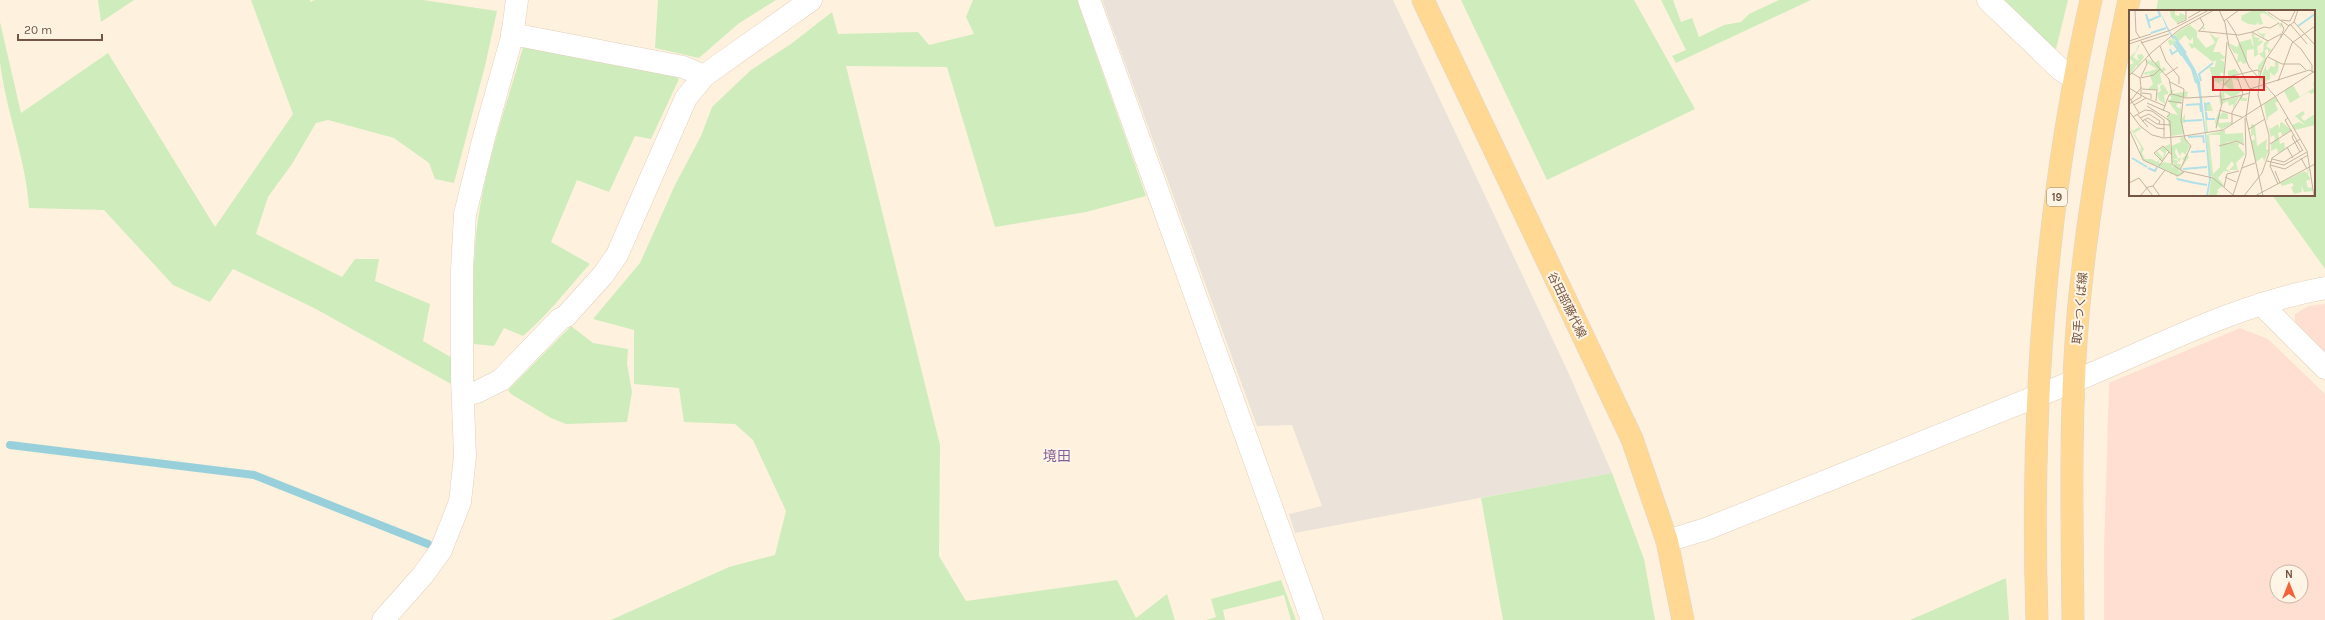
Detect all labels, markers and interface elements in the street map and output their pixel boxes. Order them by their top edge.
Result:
inset map [2129,10,2315,196]
scale bar [18,16,102,42]
text: 20 m [24,23,52,37]
road number: 19 [2047,188,2067,206]
street label: 谷田部藤代線 [1545,270,1589,340]
street label: 取手つくば線 [2070,272,2090,344]
district label: 境田 [1043,448,1071,465]
north arrow [2269,564,2309,604]
text: N [2285,568,2293,581]

